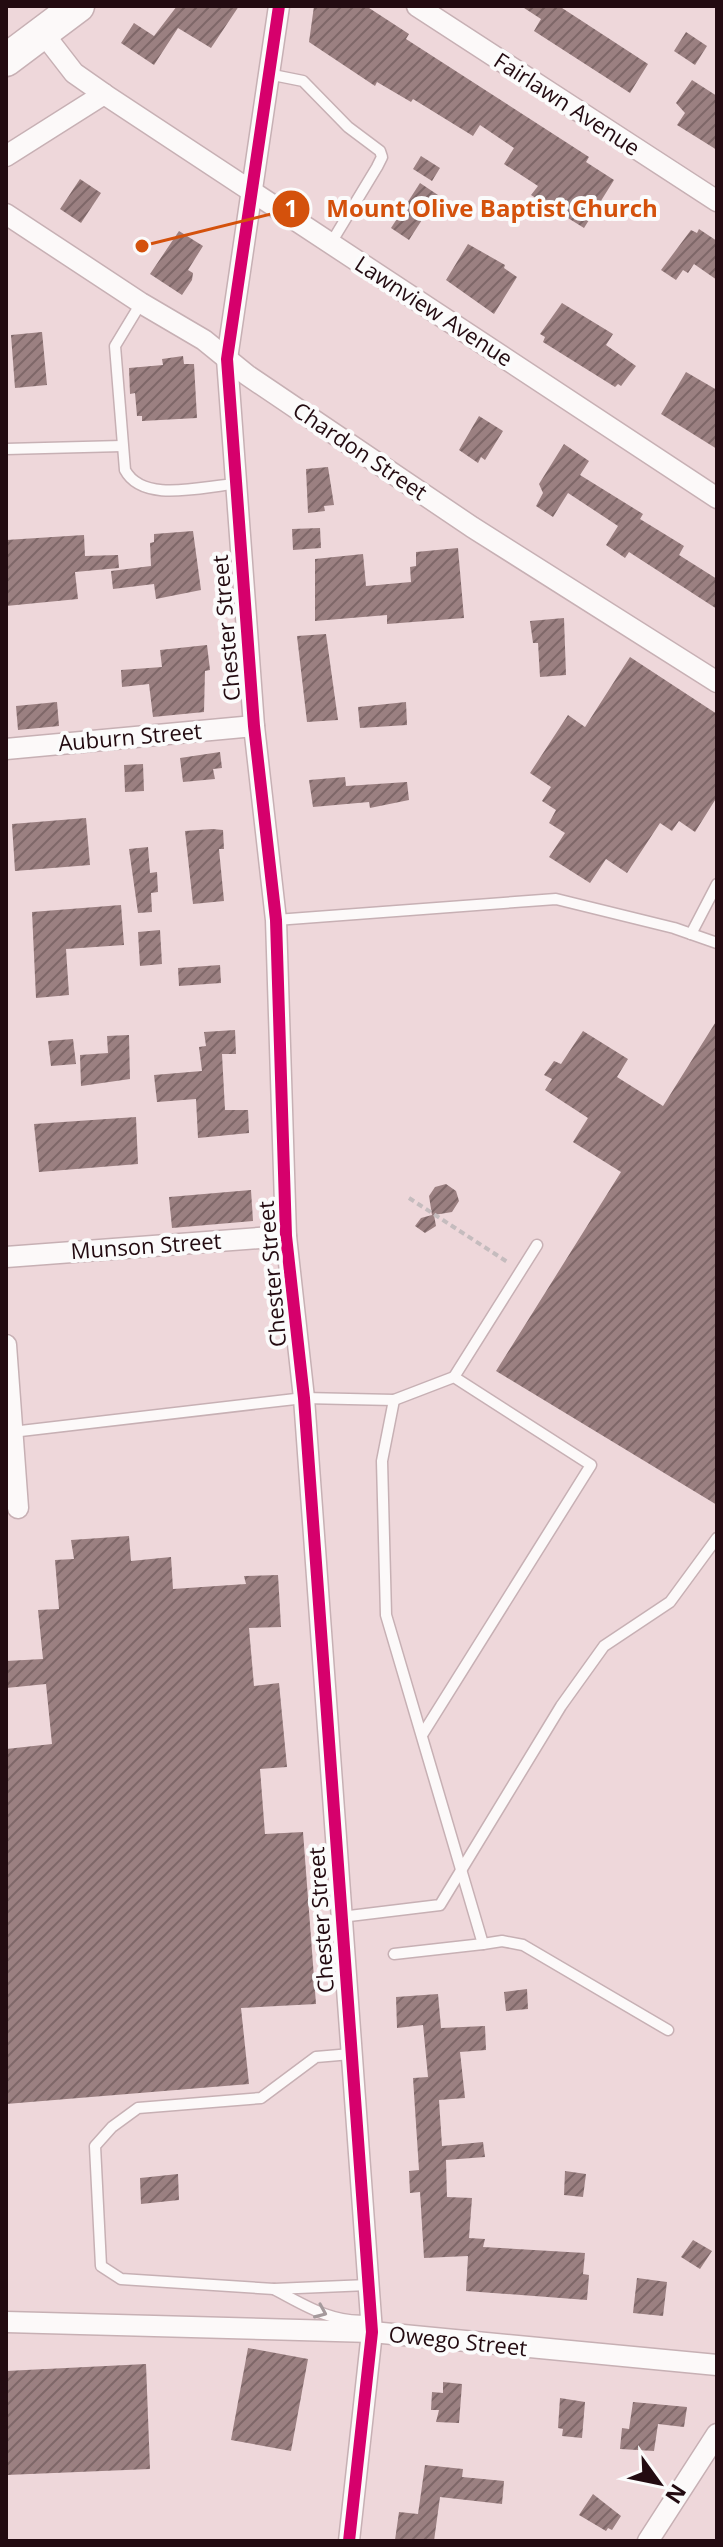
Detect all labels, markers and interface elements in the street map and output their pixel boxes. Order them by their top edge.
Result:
street label: Fairlawn Avenue [489,45,646,162]
callout: Mount Olive Baptist Church [271,185,674,233]
text: 1 [284,191,298,224]
text: Mount Olive Baptist Church [326,191,658,224]
street label: Lawnview Avenue [350,248,519,372]
street label: Chardon Street [288,394,434,506]
street label: Chester Street [204,554,246,702]
street label: Auburn Street [57,715,203,757]
street label: Chester Street [250,1200,292,1348]
street label: Munson Street [69,1225,223,1265]
street label: Chester Street [300,1846,340,1994]
one-way arrow [313,2302,327,2318]
street label: Owego Street [387,2318,529,2362]
north arrow [619,2443,699,2523]
text: N [659,2479,694,2510]

